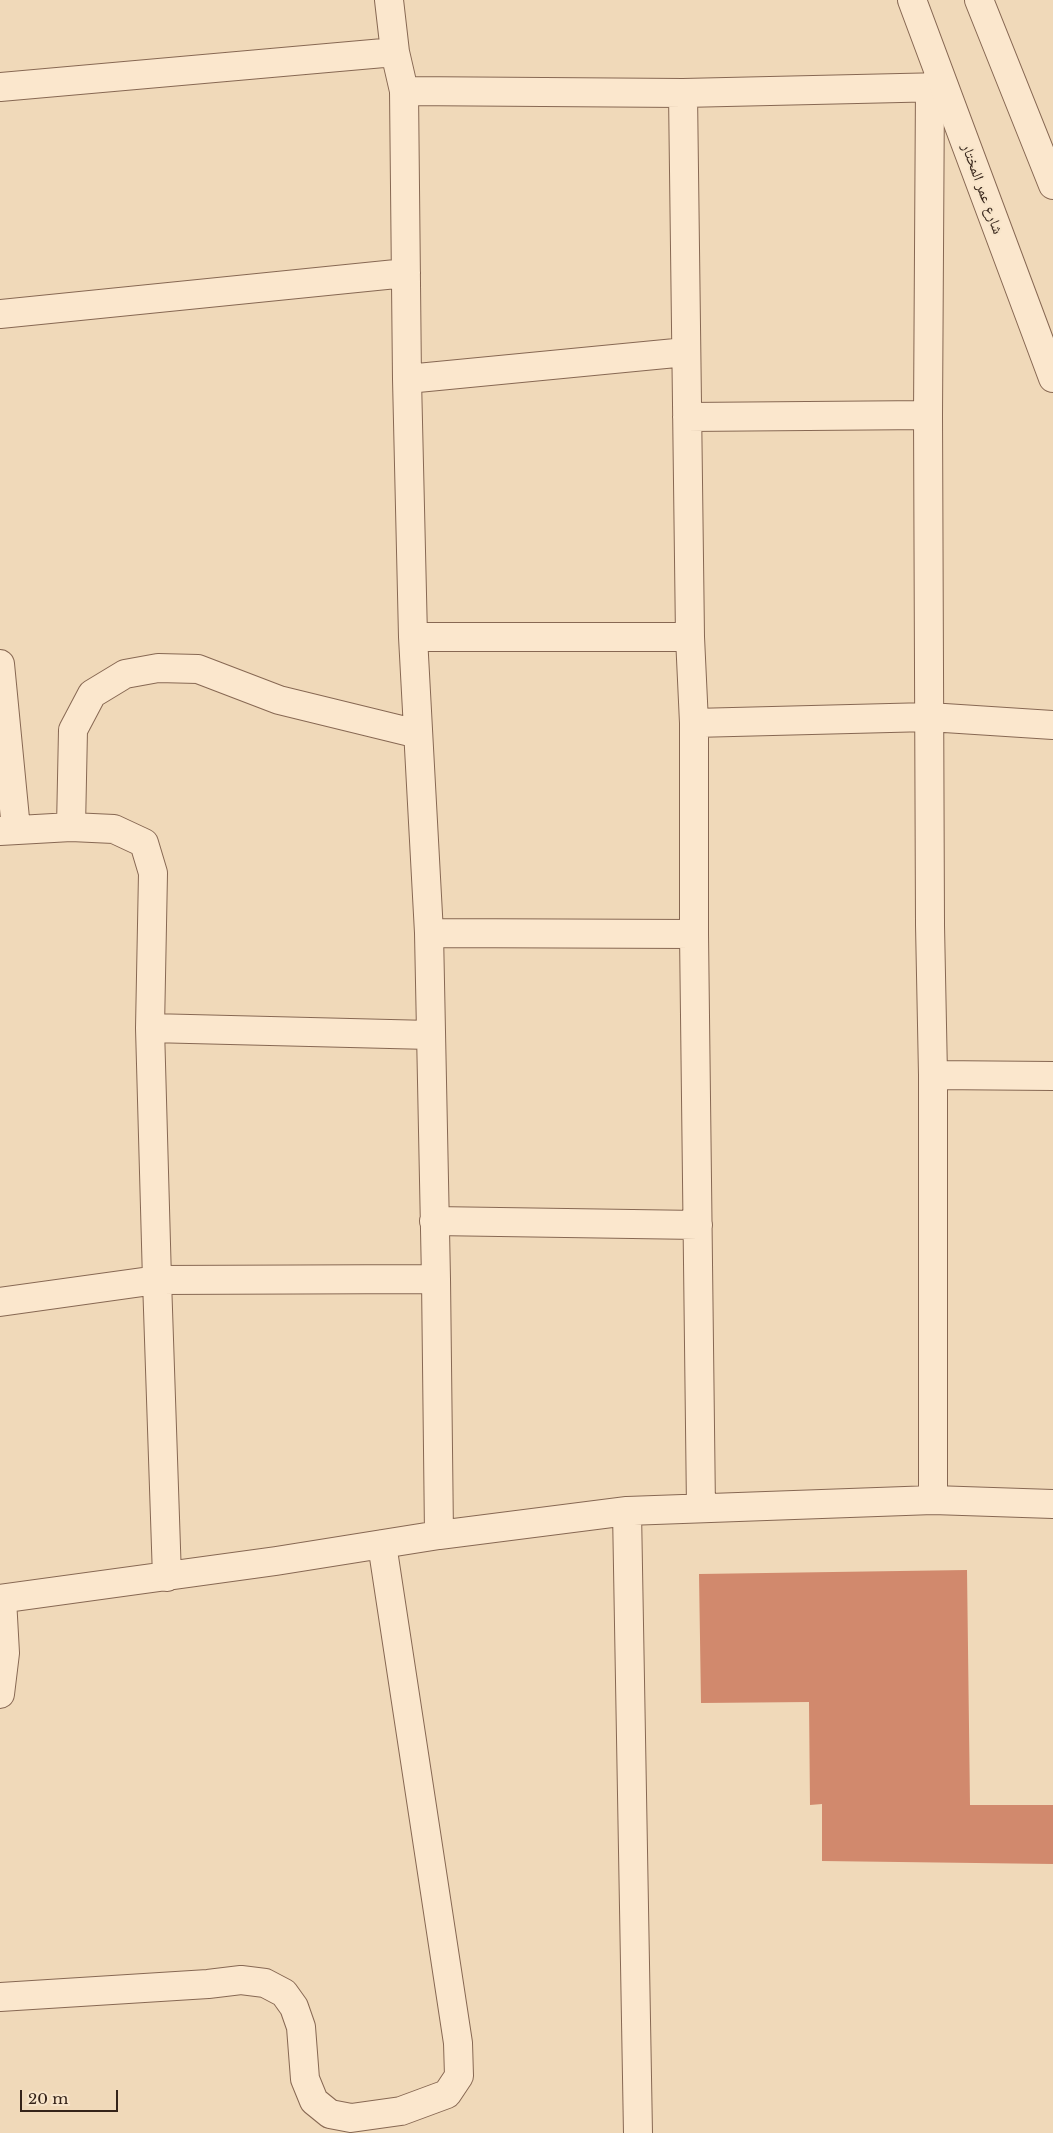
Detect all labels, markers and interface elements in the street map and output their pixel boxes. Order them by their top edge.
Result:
street label: شارع عمر المختار [957,141,1007,237]
scale bar [22,2080,120,2112]
text: 20 m [28,2089,68,2108]

